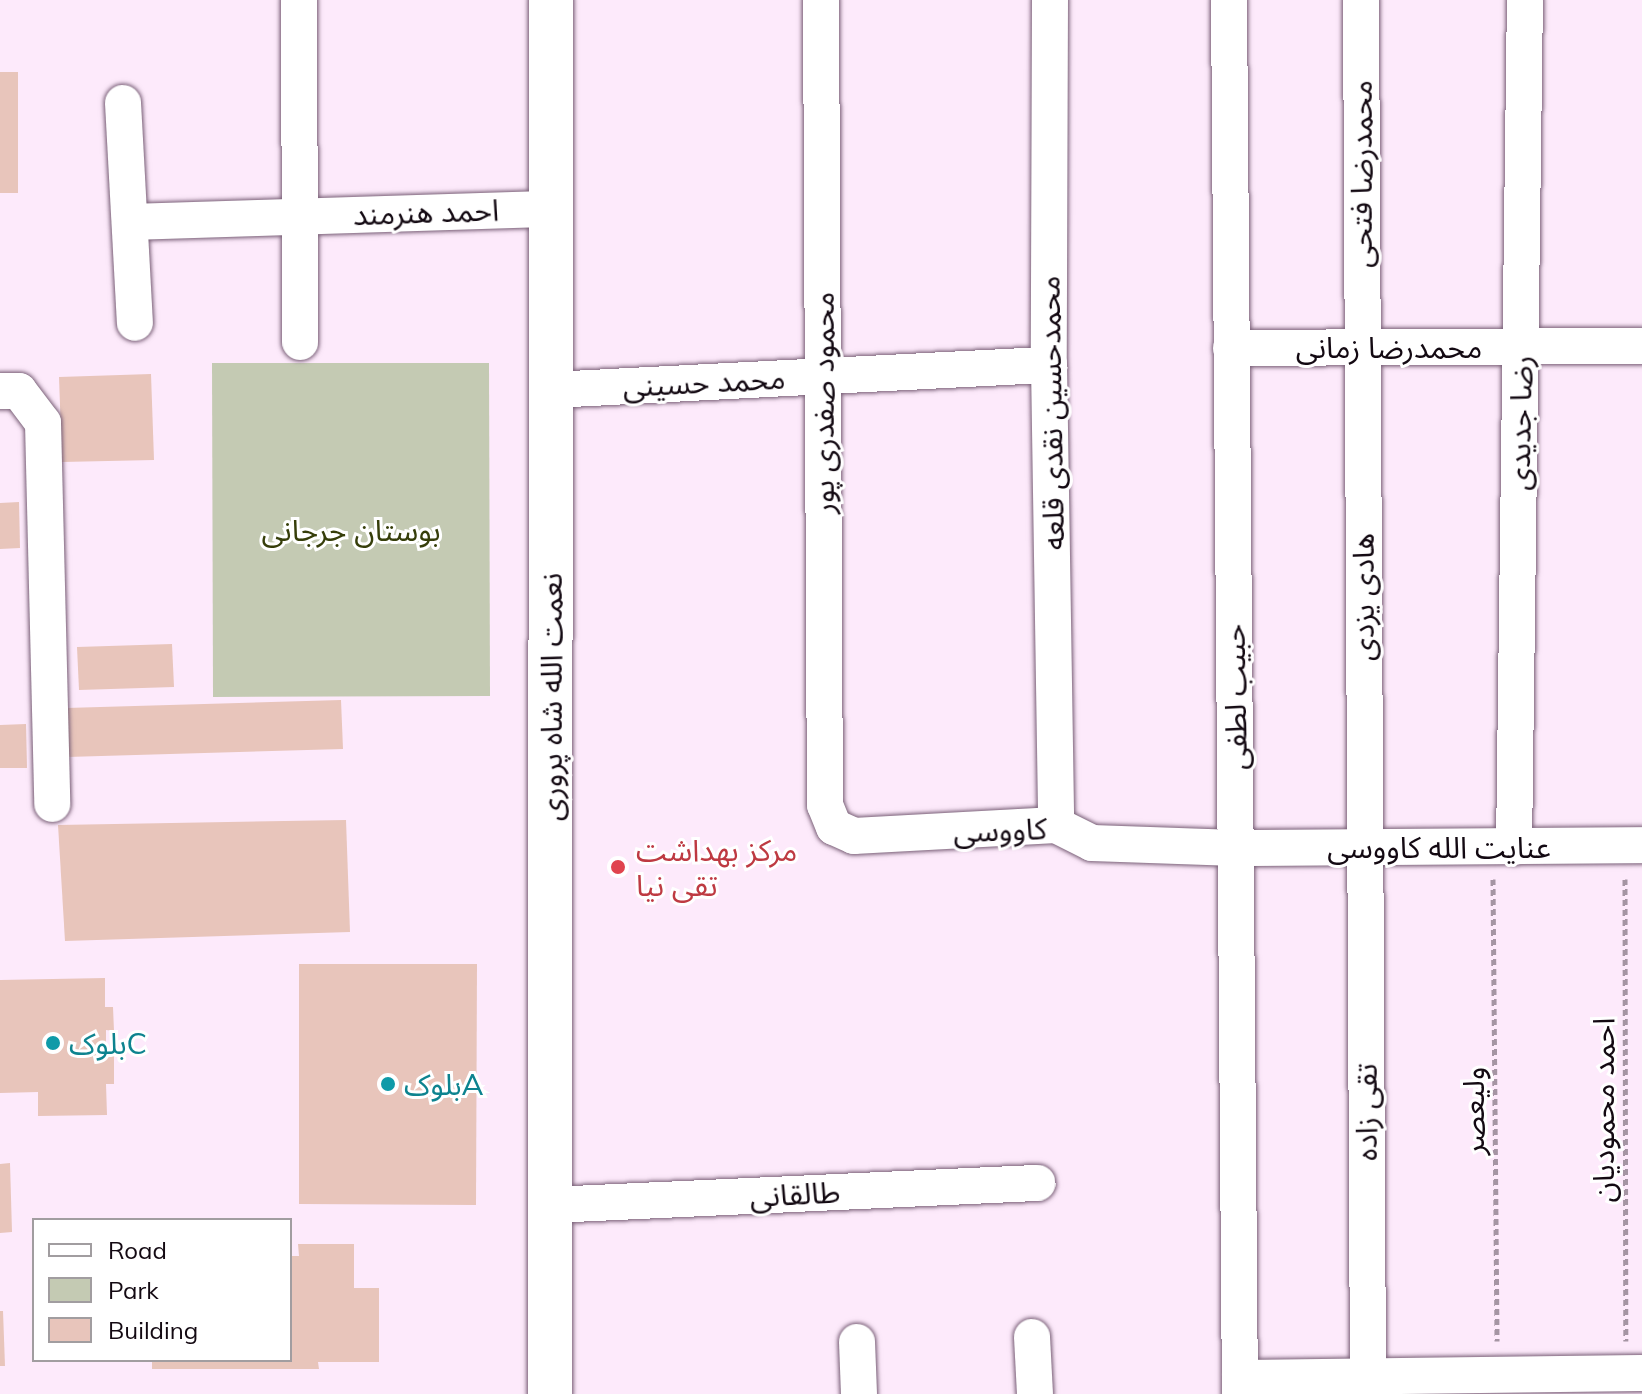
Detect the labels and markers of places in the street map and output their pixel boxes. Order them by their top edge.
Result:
place label: مرکز بهداشت تقی نیا [636,832,797,902]
marker: مرکز بهداشت تقی نیا [607,856,629,878]
place label: بلوکC [69,1025,147,1061]
marker: بلوکC [44,1034,62,1052]
place label: بلوکA [404,1066,484,1102]
marker: بلوکA [379,1075,397,1093]

